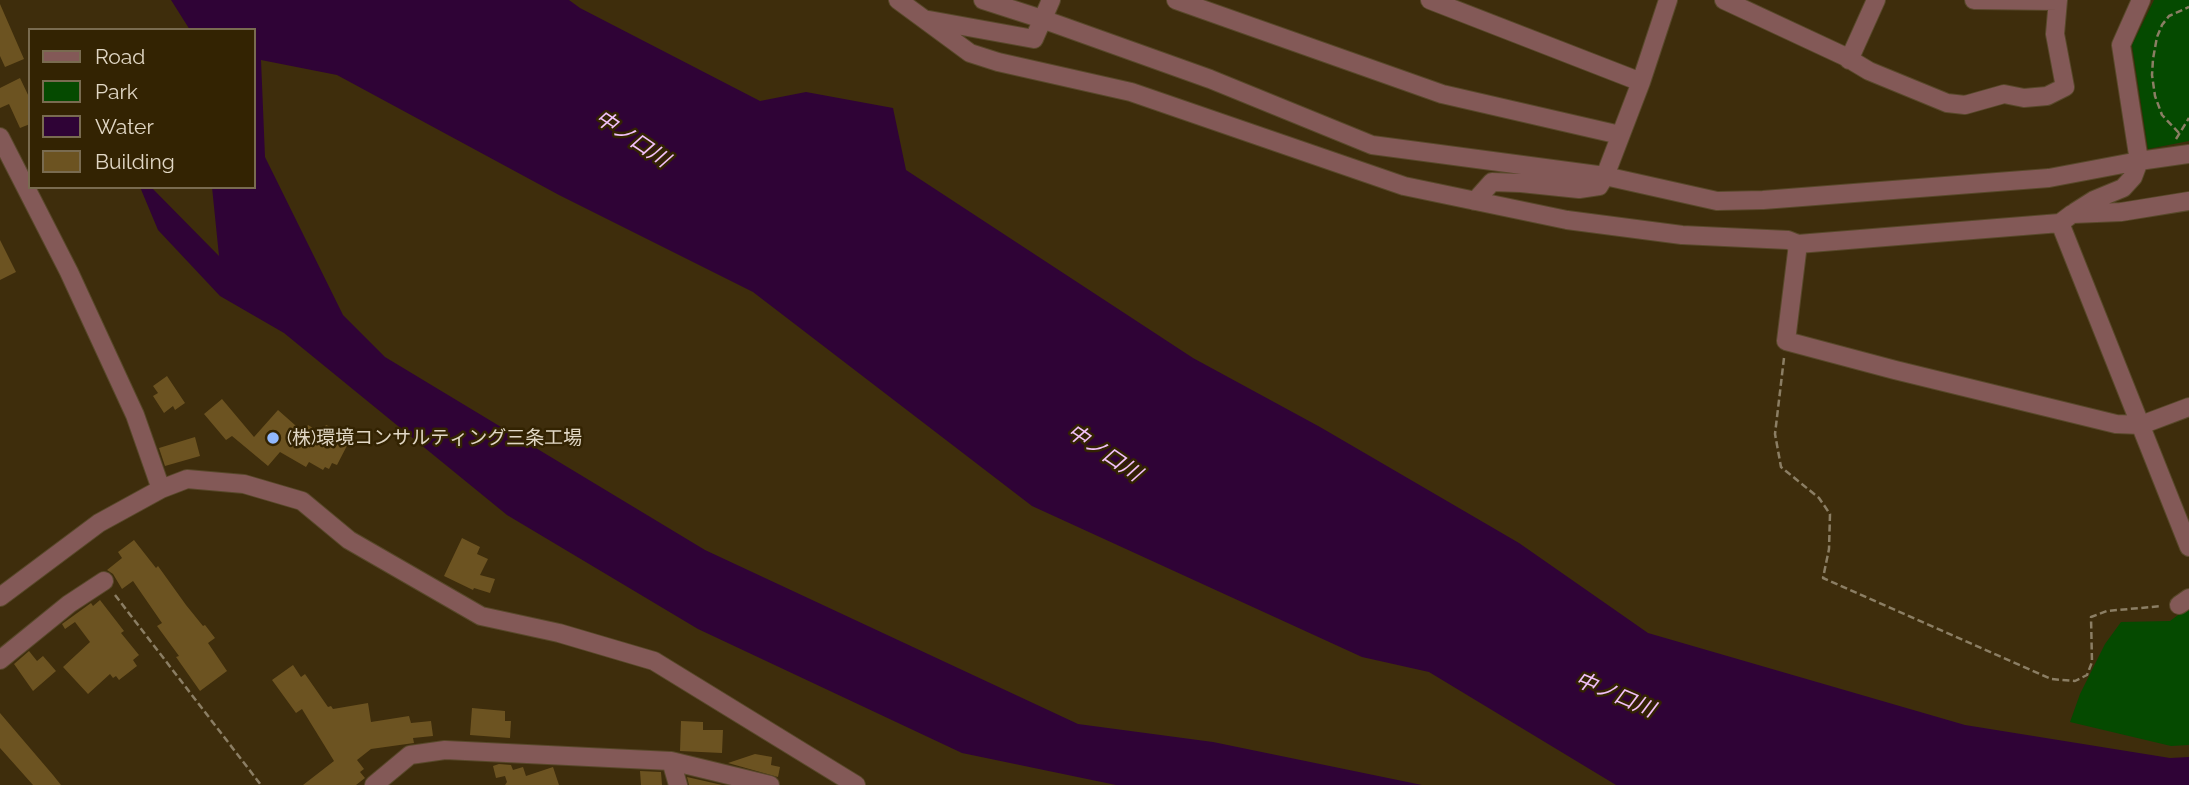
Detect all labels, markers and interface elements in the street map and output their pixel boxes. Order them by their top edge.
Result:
legend [28,28,256,189]
text: Road [95,44,145,69]
text: Park [95,79,138,104]
water label: 中ノ口川 [590,105,674,173]
text: Water [95,114,154,139]
text: Building [95,149,175,174]
water label: 中ノ口川 [1062,419,1146,487]
place label: (株)環境コンサルティング三条工場 [287,427,582,449]
marker: (株)環境コンサルティング三条工場 [265,430,281,446]
water label: 中ノ口川 [1571,667,1659,723]

